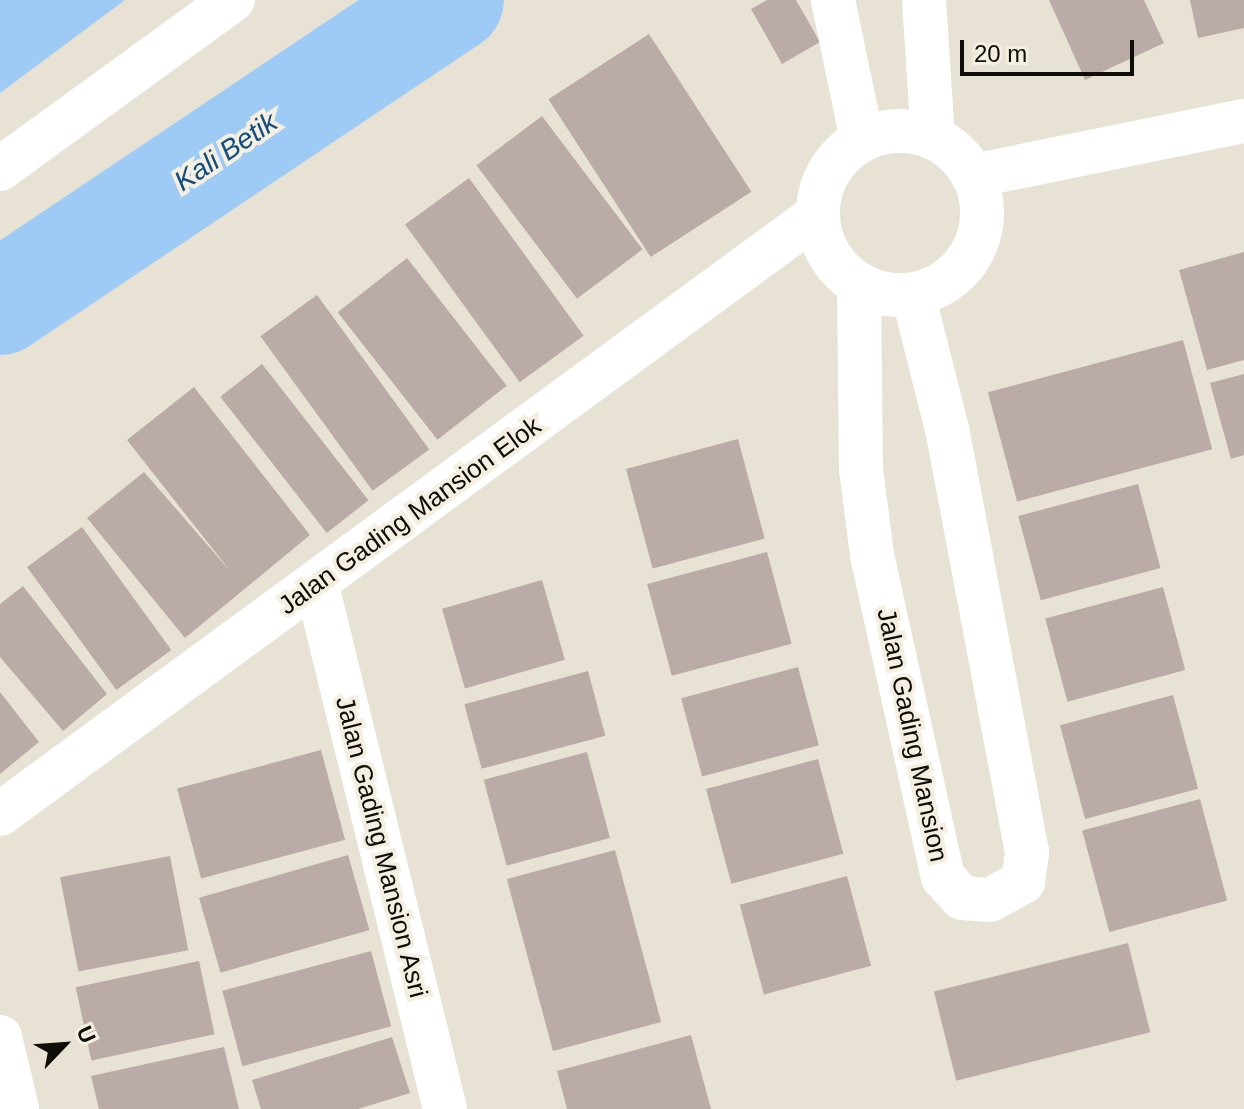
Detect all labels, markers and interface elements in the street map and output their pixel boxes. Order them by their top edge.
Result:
scale bar [964,24,1138,74]
text: 20 m [974,40,1027,67]
water label: Kali Betik [168,105,284,199]
street label: Jalan Gading Mansion Elok [273,410,547,622]
street label: Jalan Gading Mansion [870,605,954,865]
street label: Jalan Gading Mansion Asri [328,692,434,1002]
north arrow [24,1005,104,1085]
text: U [72,1022,101,1047]

